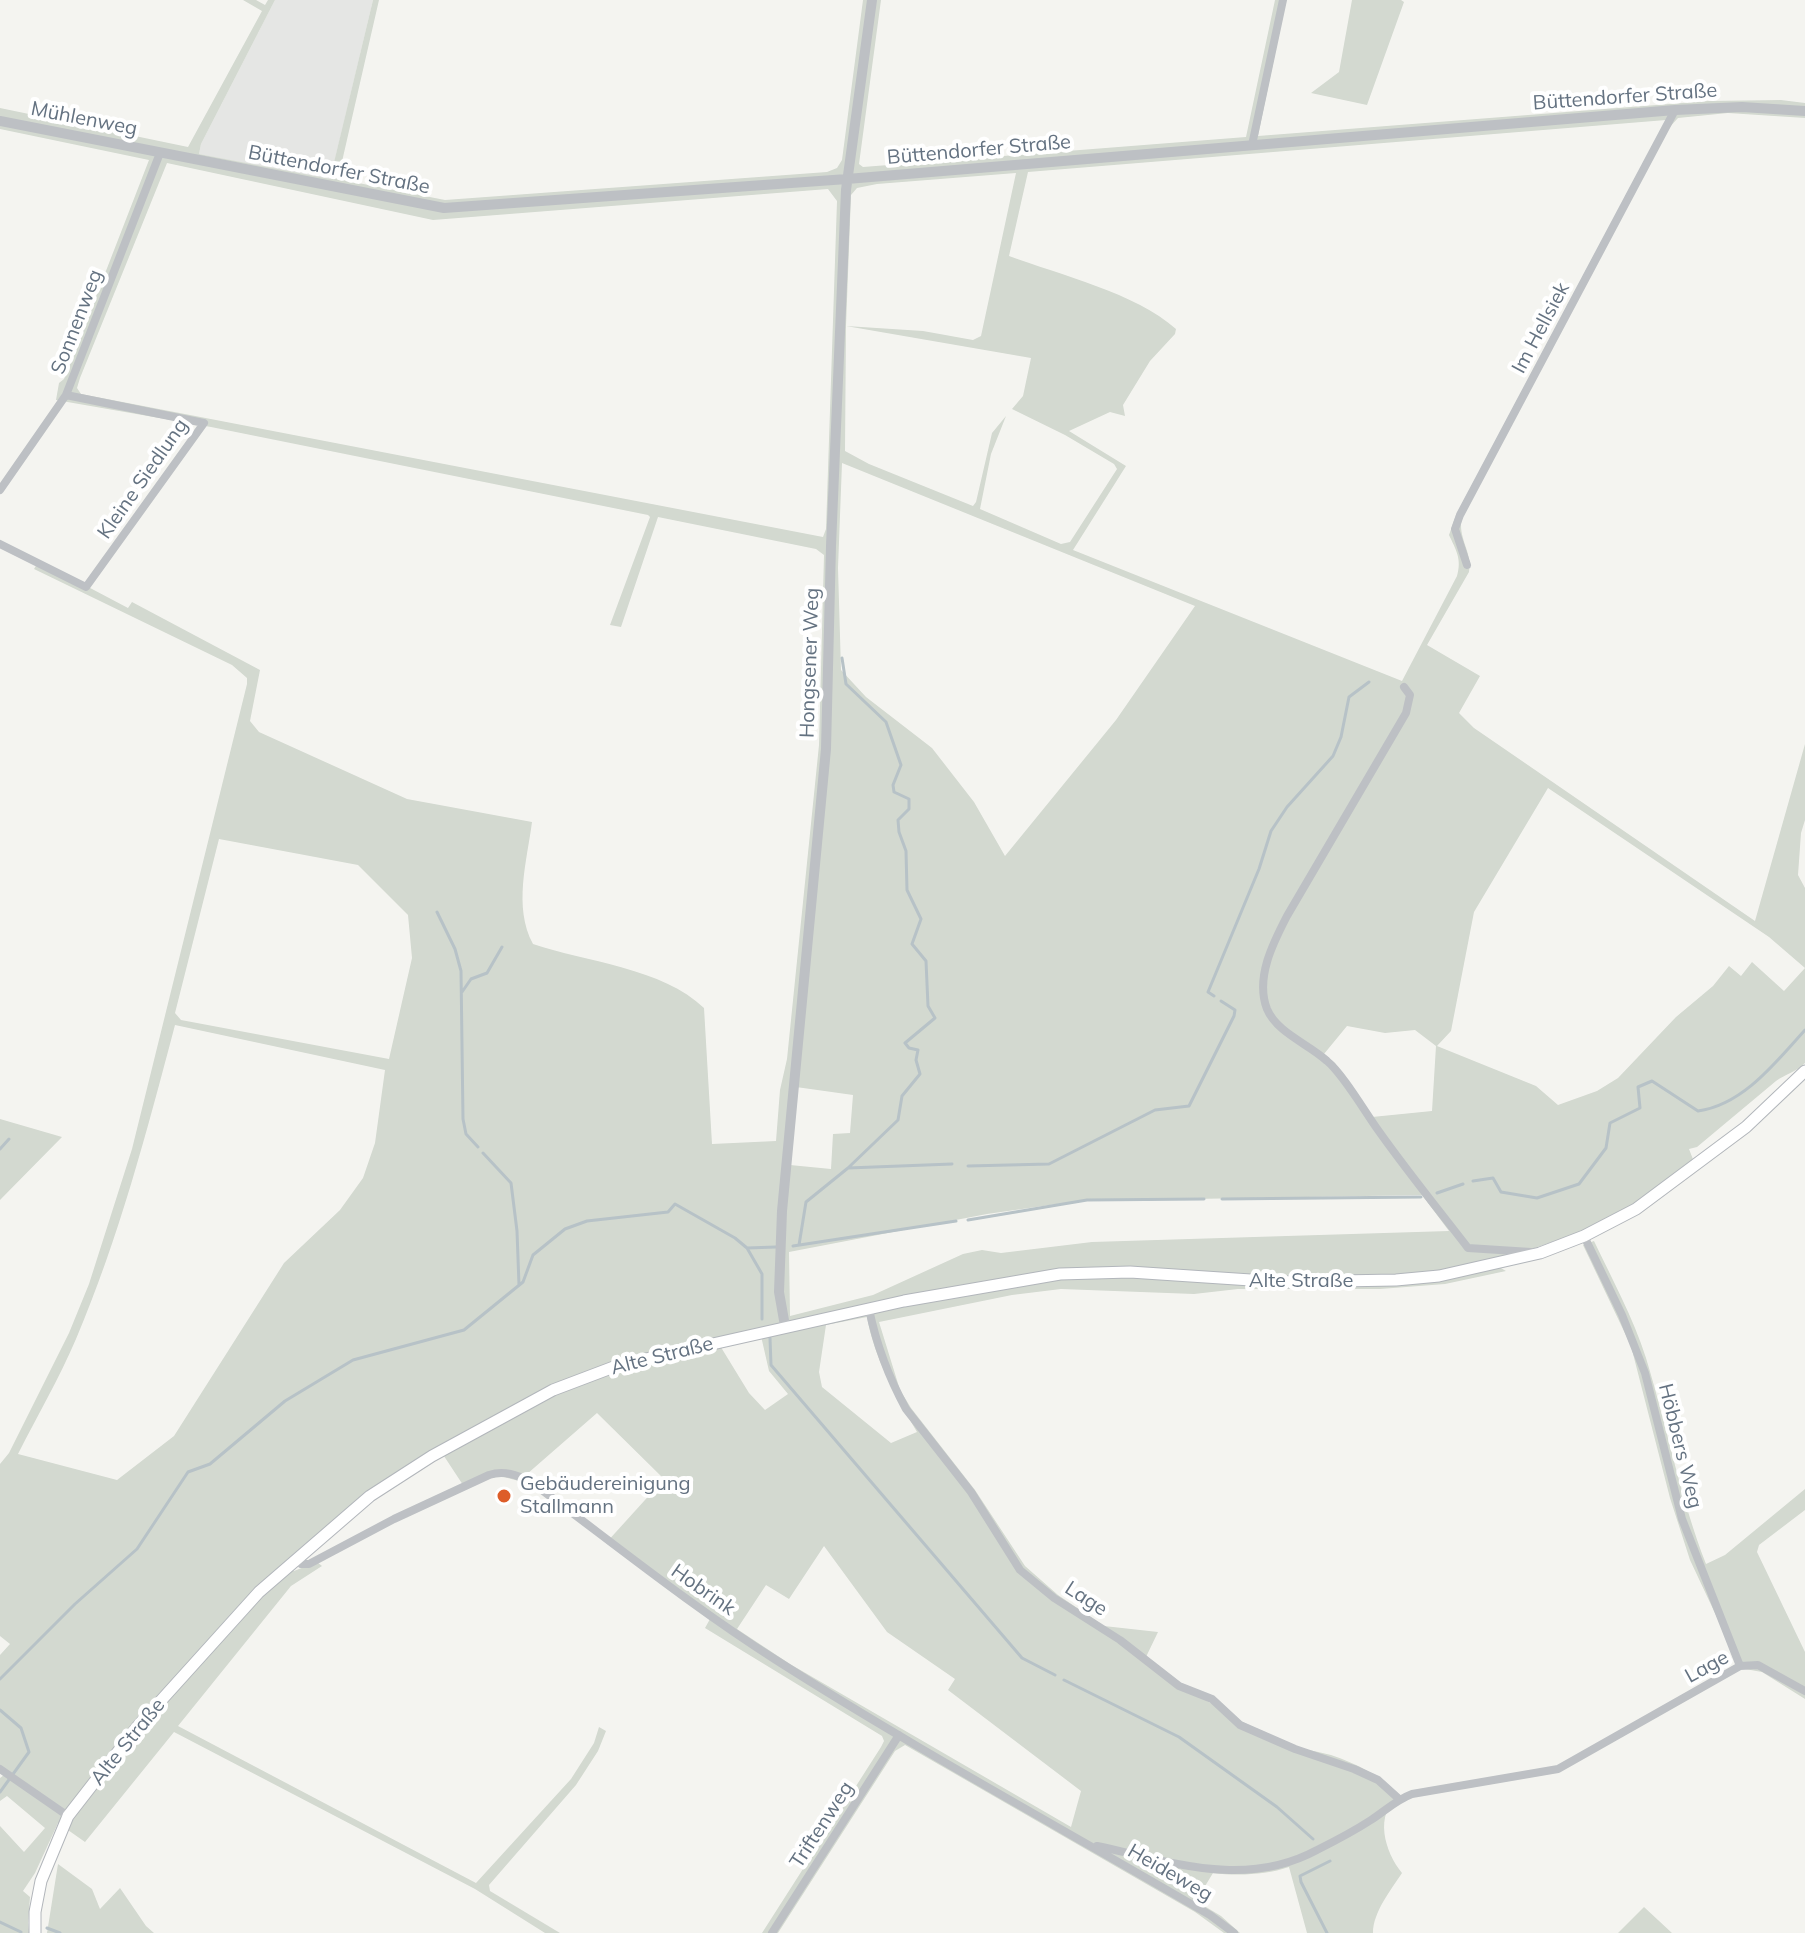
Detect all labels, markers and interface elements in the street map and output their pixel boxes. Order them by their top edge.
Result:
street label: Büttendorfer Straße [1532,79,1718,115]
street label: Mühlenweg [29,97,139,141]
street label: Büttendorfer Straße [886,130,1072,170]
street label: Büttendorfer Straße [246,141,432,199]
street label: Sonnenweg [46,266,108,378]
street label: Im Hellsiek [1507,278,1575,378]
street label: Kleine Siedlung [93,414,193,544]
street label: Hongsener Weg [795,587,825,739]
street label: Alte Straße [1249,1269,1353,1293]
street label: Alte Straße [608,1332,716,1380]
street label: Höbbers Weg [1653,1381,1707,1511]
place label: Gebäudereinigung Stallmann [520,1472,691,1519]
marker: Gebäudereinigung Stallmann [495,1487,513,1505]
street label: Hobrink [666,1559,740,1621]
street label: Lage [1060,1576,1112,1622]
street label: Lage [1681,1645,1733,1689]
street label: Alte Straße [86,1694,170,1790]
street label: Triftenweg [785,1777,859,1873]
street label: Heideweg [1123,1839,1217,1907]

